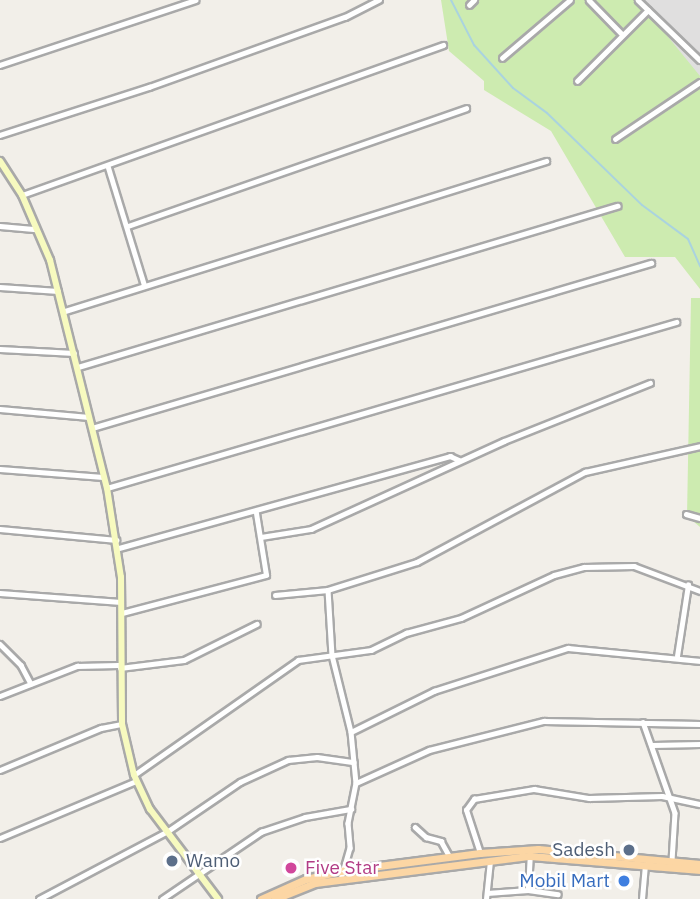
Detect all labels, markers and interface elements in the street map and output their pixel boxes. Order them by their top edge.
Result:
place label: Sadesh [552,839,615,861]
marker: Sadesh [621,842,637,858]
place label: Wamo [186,850,240,872]
marker: Wamo [164,853,180,869]
place label: Five Star [305,857,379,879]
marker: Five Star [283,860,299,876]
place label: Mobil Mart [519,870,610,892]
marker: Mobil Mart [616,873,632,889]

